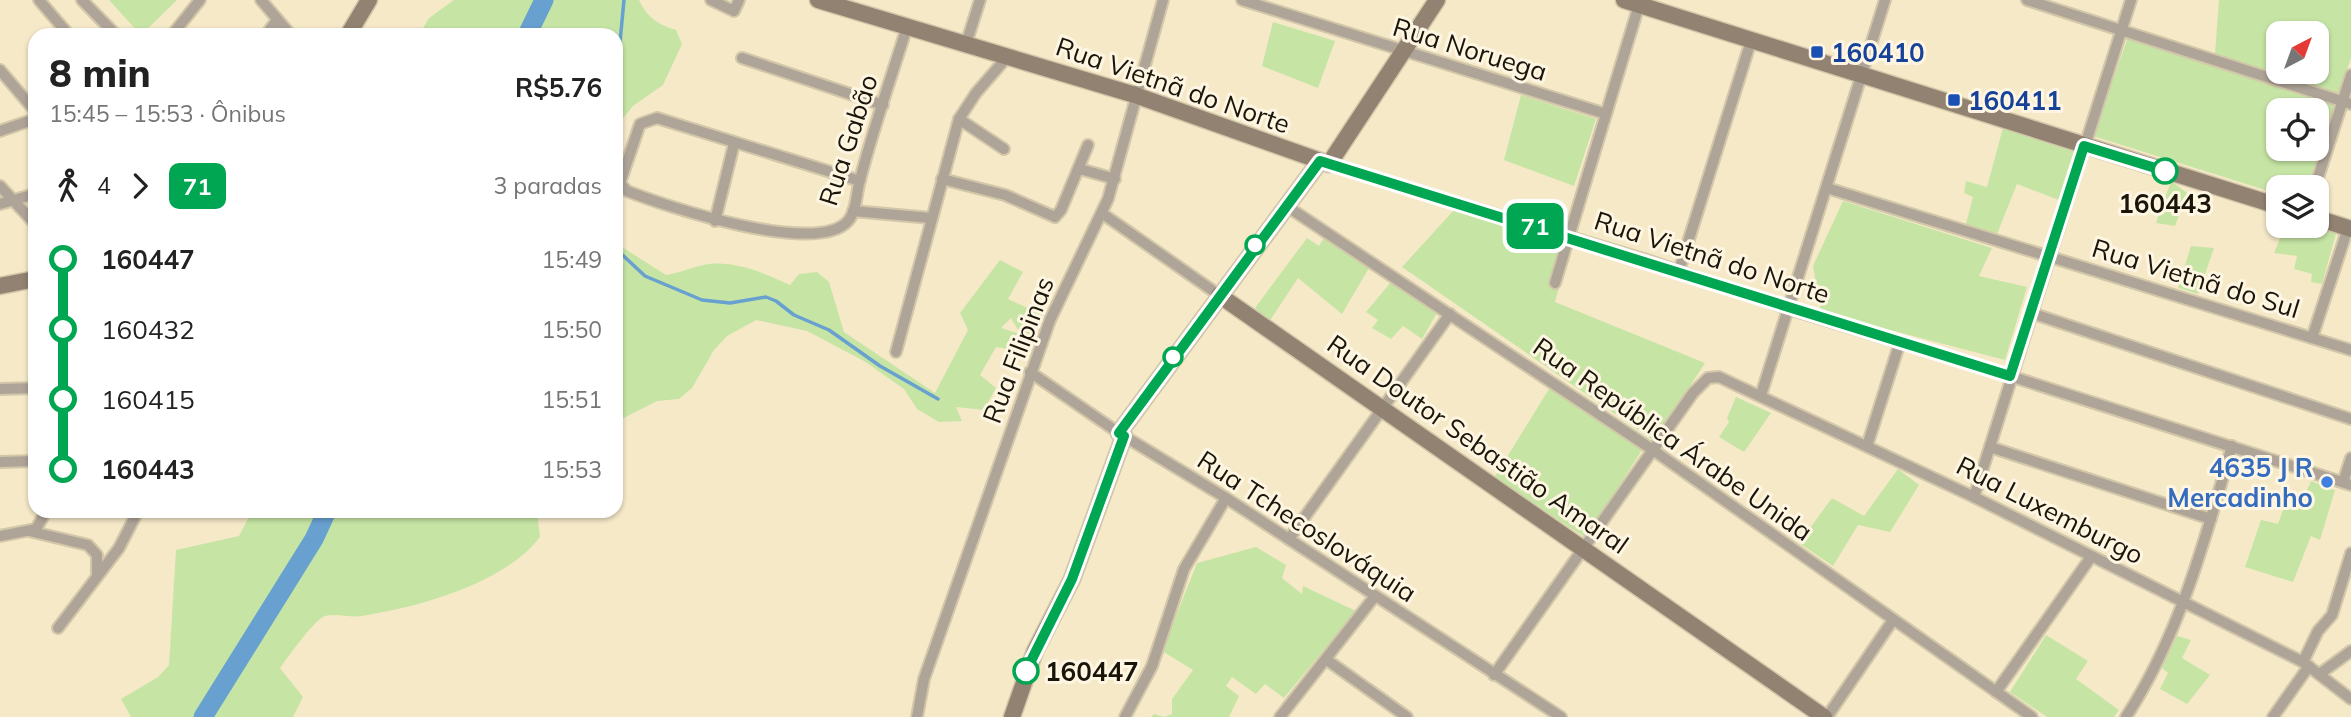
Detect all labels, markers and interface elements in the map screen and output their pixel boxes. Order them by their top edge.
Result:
street label: Rua Noruega [1389,10,1551,88]
north arrow [2266,21,2329,84]
map controls [2266,21,2329,238]
street label: Rua Vietnã do Norte [1052,29,1294,141]
place label: 160410 [1831,36,1925,69]
marker: 160410 [1809,44,1825,60]
text: 8 min [49,49,151,97]
street label: Rua Gabão [811,70,885,210]
text: R$5.76 [515,71,602,104]
place label: 160411 [1968,84,2062,117]
marker: 160411 [1946,92,1962,108]
button: locate [2266,98,2329,161]
text: 15:45 – 15:53 · Ônibus [49,99,286,128]
marker: 160443 [2152,158,2178,184]
icon: walk [49,167,87,205]
icon: forward [121,167,159,205]
text: 4 [97,171,111,200]
text: 71 [183,171,212,201]
text: 3 paradas [494,171,602,200]
button: layers [2266,175,2329,238]
place label: 160443 [2118,187,2212,220]
line badge: 71 [1504,203,1566,249]
street label: Rua Vietnã do Norte [1590,203,1834,311]
text: 71 [1521,211,1549,241]
street label: Rua Vietnã do Sul [2088,231,2304,325]
unlabelled marker [1245,235,1265,255]
text: 160447 [101,243,195,276]
text: 15:49 [542,245,602,274]
street label: Rua Filipinas [975,272,1061,428]
text: 160432 [101,313,195,346]
text: 15:50 [542,315,602,344]
street label: Rua Doutor Sebastião Amaral [1321,327,1635,561]
street label: Rua República Árabe Unida [1527,330,1819,548]
unlabelled marker [1163,347,1183,367]
text: 160415 [101,383,195,416]
text: 15:51 [542,385,602,414]
street label: Rua Tchecoslováquia [1191,443,1423,609]
street label: Rua Luxemburgo [1951,449,2149,571]
place label: 4635 J R Mercadinho [2167,451,2313,514]
text: 160443 [101,453,195,486]
text: 15:53 [542,455,602,484]
marker: 4635 J R Mercadinho [2319,474,2335,490]
place label: 160447 [1045,655,1139,688]
marker: 160447 [1013,658,1039,684]

